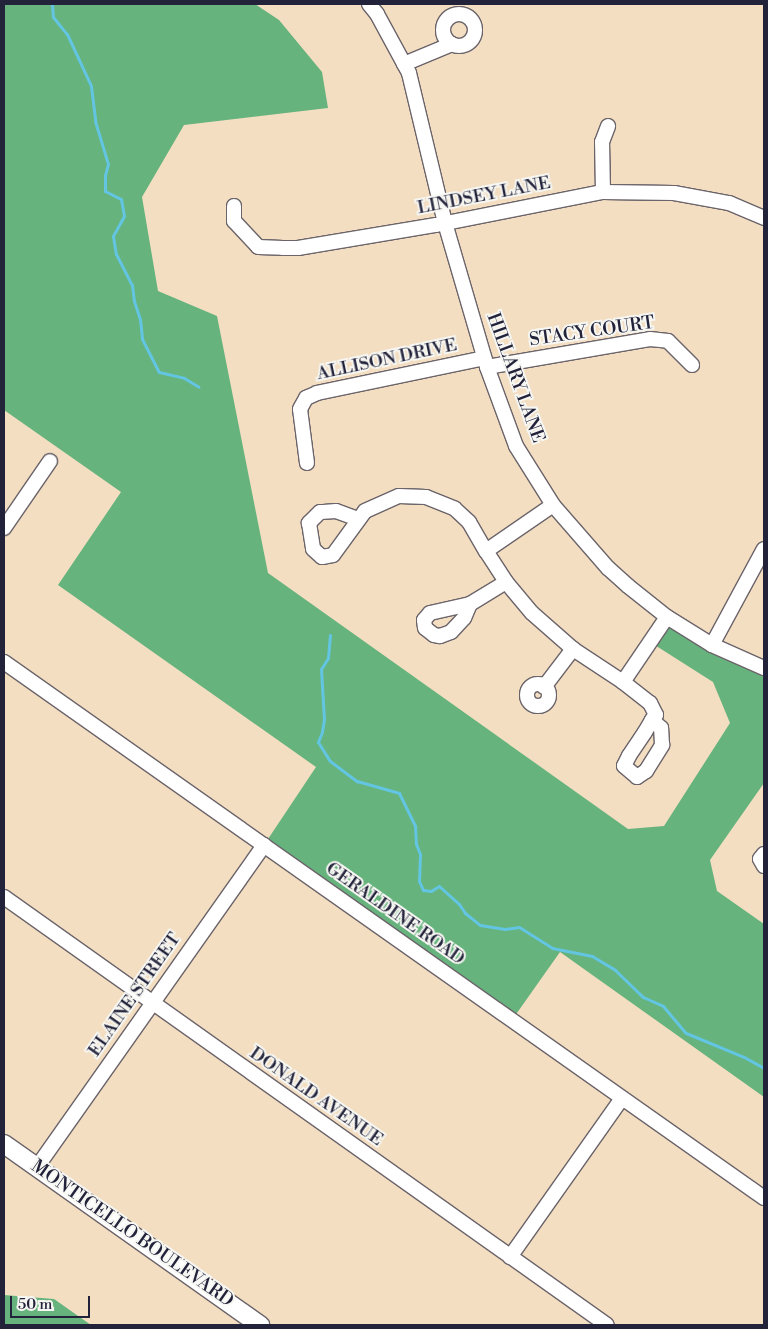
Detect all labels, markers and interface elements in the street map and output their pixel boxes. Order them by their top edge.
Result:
street label: LINDSEY LANE [416,173,552,219]
street label: HILLARY LANE [482,310,548,446]
street label: STACY COURT [528,313,656,351]
street label: ALLISON DRIVE [315,335,459,385]
street label: GERALDINE ROAD [322,858,468,970]
street label: ELAINE STREET [84,929,186,1061]
street label: DONALD AVENUE [245,1043,387,1151]
street label: MONTICELLO BOULEVARD [27,1156,237,1312]
scale bar [12,1286,92,1318]
text: 50 m [18,1295,52,1314]

